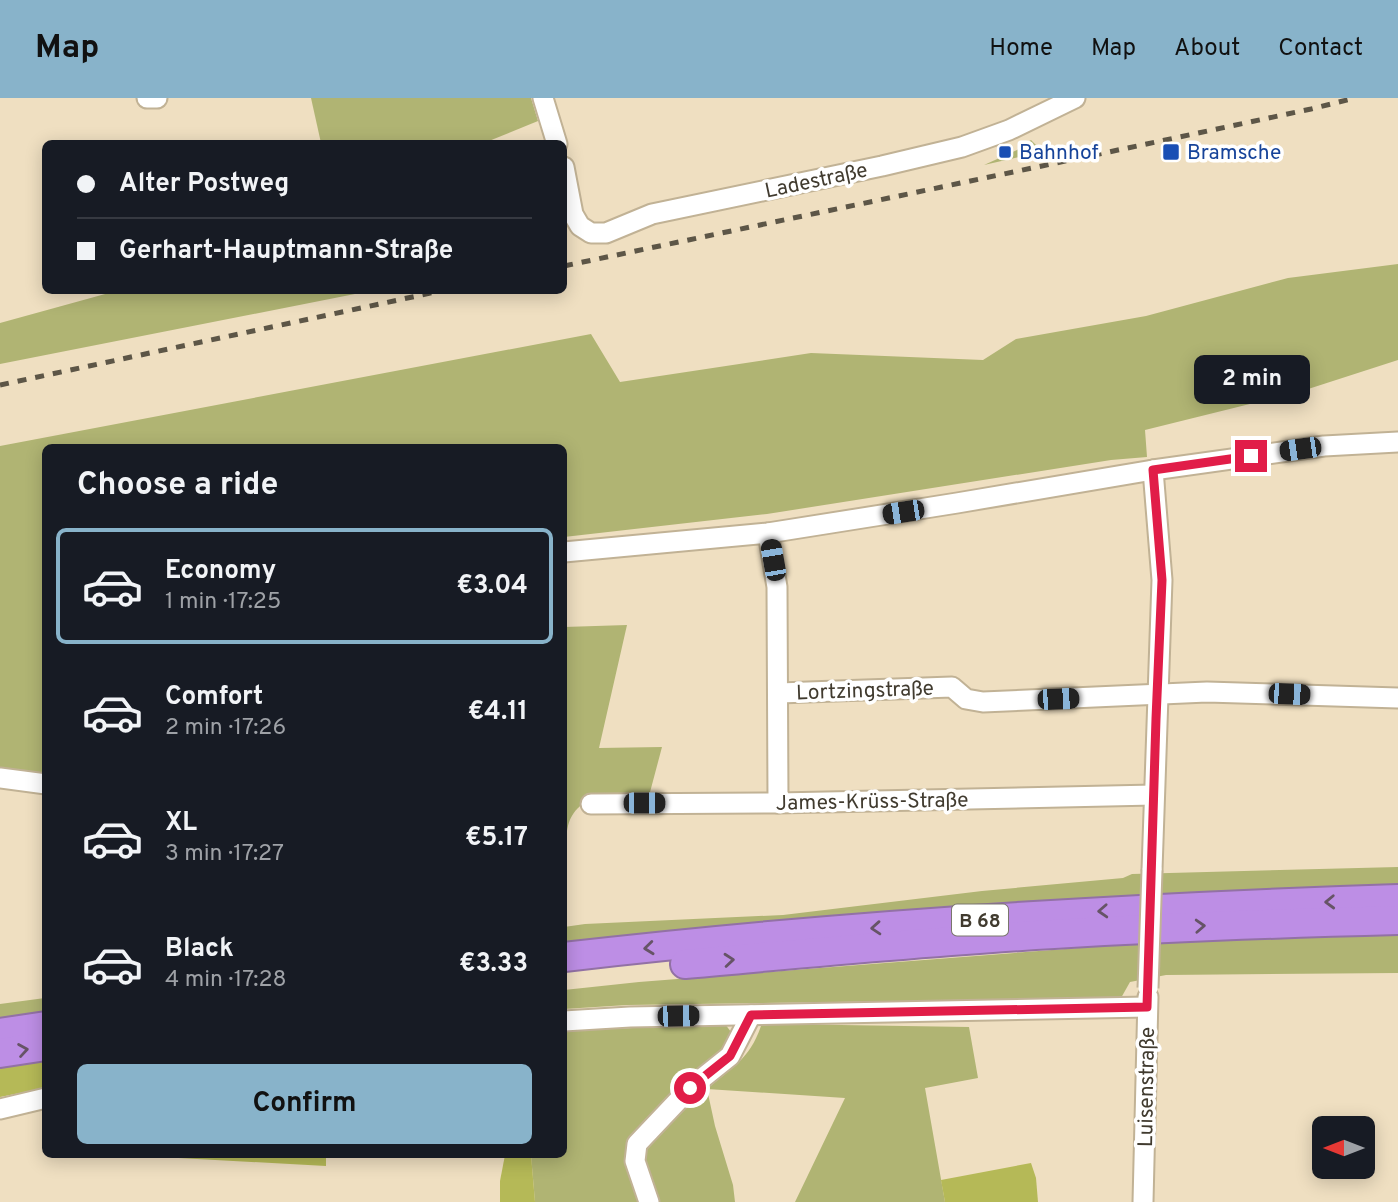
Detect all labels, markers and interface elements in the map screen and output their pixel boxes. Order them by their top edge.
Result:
text: Map [35,28,99,70]
text: Home [989,34,1053,64]
text: Map [1091,34,1136,64]
text: About [1174,34,1240,64]
text: Contact [1278,34,1363,64]
place label: Bahnhof [1019,140,1099,167]
place label: Bramsche [1187,140,1281,167]
marker: Bramsche [1161,142,1181,162]
marker: Bahnhof [997,144,1013,160]
street label: Ladestraße [762,157,870,206]
text: Alter Postweg [119,168,289,201]
text: Gerhart-Hauptmann-Straße [119,235,453,268]
callout: 2 min [1193,354,1309,404]
text: 2 min [1222,365,1282,394]
car [1278,436,1323,462]
route end [1235,440,1267,472]
text: Choose a ride [77,466,278,506]
car [881,498,926,526]
car [760,537,787,583]
icon: car [81,555,144,618]
text: Economy [165,555,276,588]
text: €3.04 [456,570,528,603]
text: 1 min · 17:25 [165,588,281,617]
street label: Lortzingstraße [796,676,934,707]
icon: car [81,681,144,744]
text: Comfort [165,681,263,714]
car [1268,683,1311,705]
car [1037,688,1080,710]
text: €4.11 [468,696,528,729]
text: 2 min · 17:26 [165,714,286,743]
street label: James-Krüss-Straße [775,787,969,818]
car [624,793,666,814]
icon: car [81,807,144,870]
text: XL [165,807,197,840]
text: €5.17 [465,822,528,855]
text: 3 min · 17:27 [165,840,284,869]
one-way arrow [1324,894,1335,909]
road number: B 68 [952,904,1008,936]
one-way arrow [1097,904,1108,919]
one-way arrow [1195,919,1206,934]
one-way arrow [870,920,881,935]
icon: car [81,933,144,996]
text: Black [165,933,234,966]
one-way arrow [643,940,654,955]
text: €3.33 [459,948,528,981]
one-way arrow [724,953,735,968]
text: 4 min · 17:28 [165,966,287,995]
car [657,1005,700,1027]
street label: Luisenstraße [1133,1027,1162,1147]
one-way arrow [17,1043,29,1058]
button: Confirm [77,1064,532,1144]
route start [674,1072,706,1104]
north arrow [1312,1116,1376,1180]
map controls [1312,1116,1375,1179]

